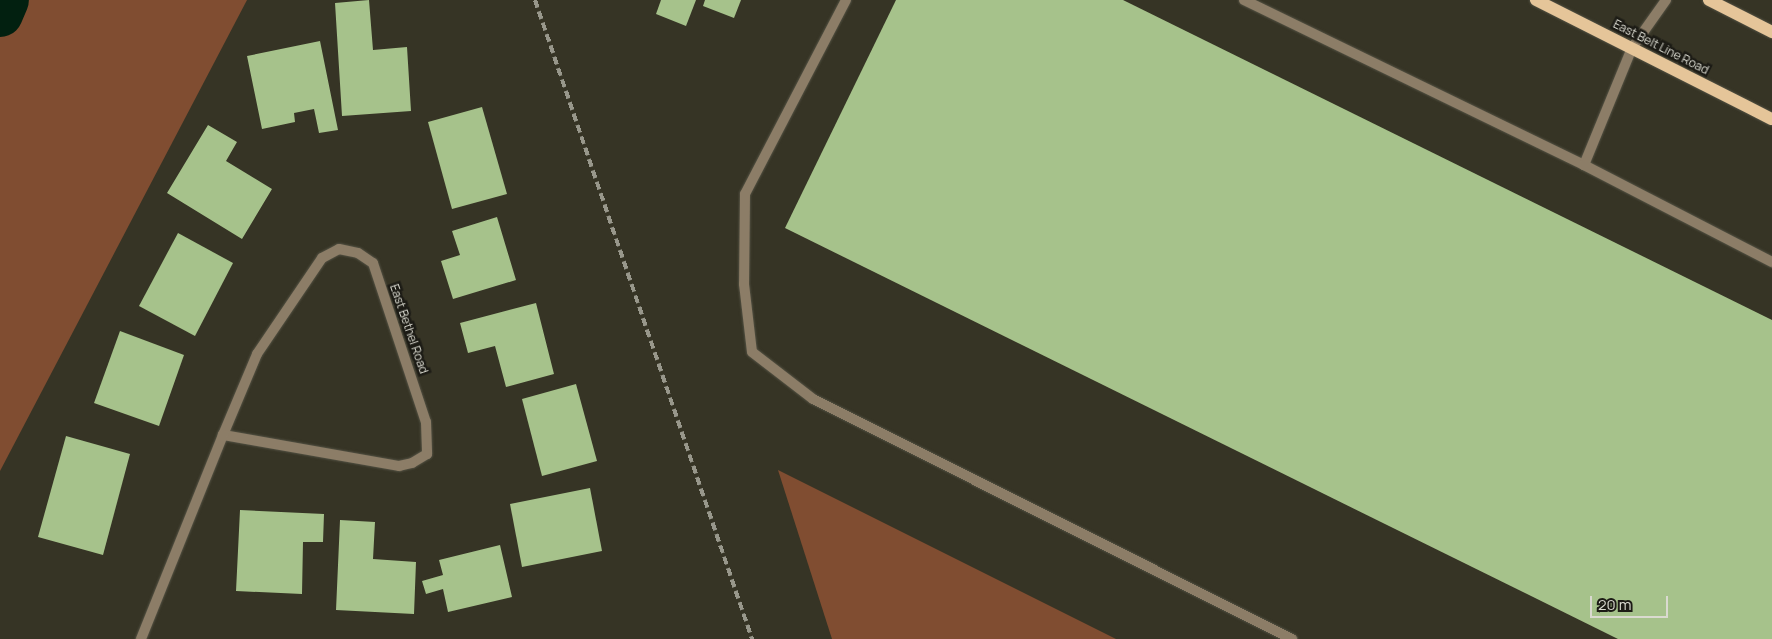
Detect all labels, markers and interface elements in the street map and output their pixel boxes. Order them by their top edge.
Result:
street label: East Belt Line Road [1611,17,1711,77]
street label: East Bethel Road [387,282,431,376]
scale bar [1592,586,1670,618]
text: 20 m [1598,594,1631,615]

